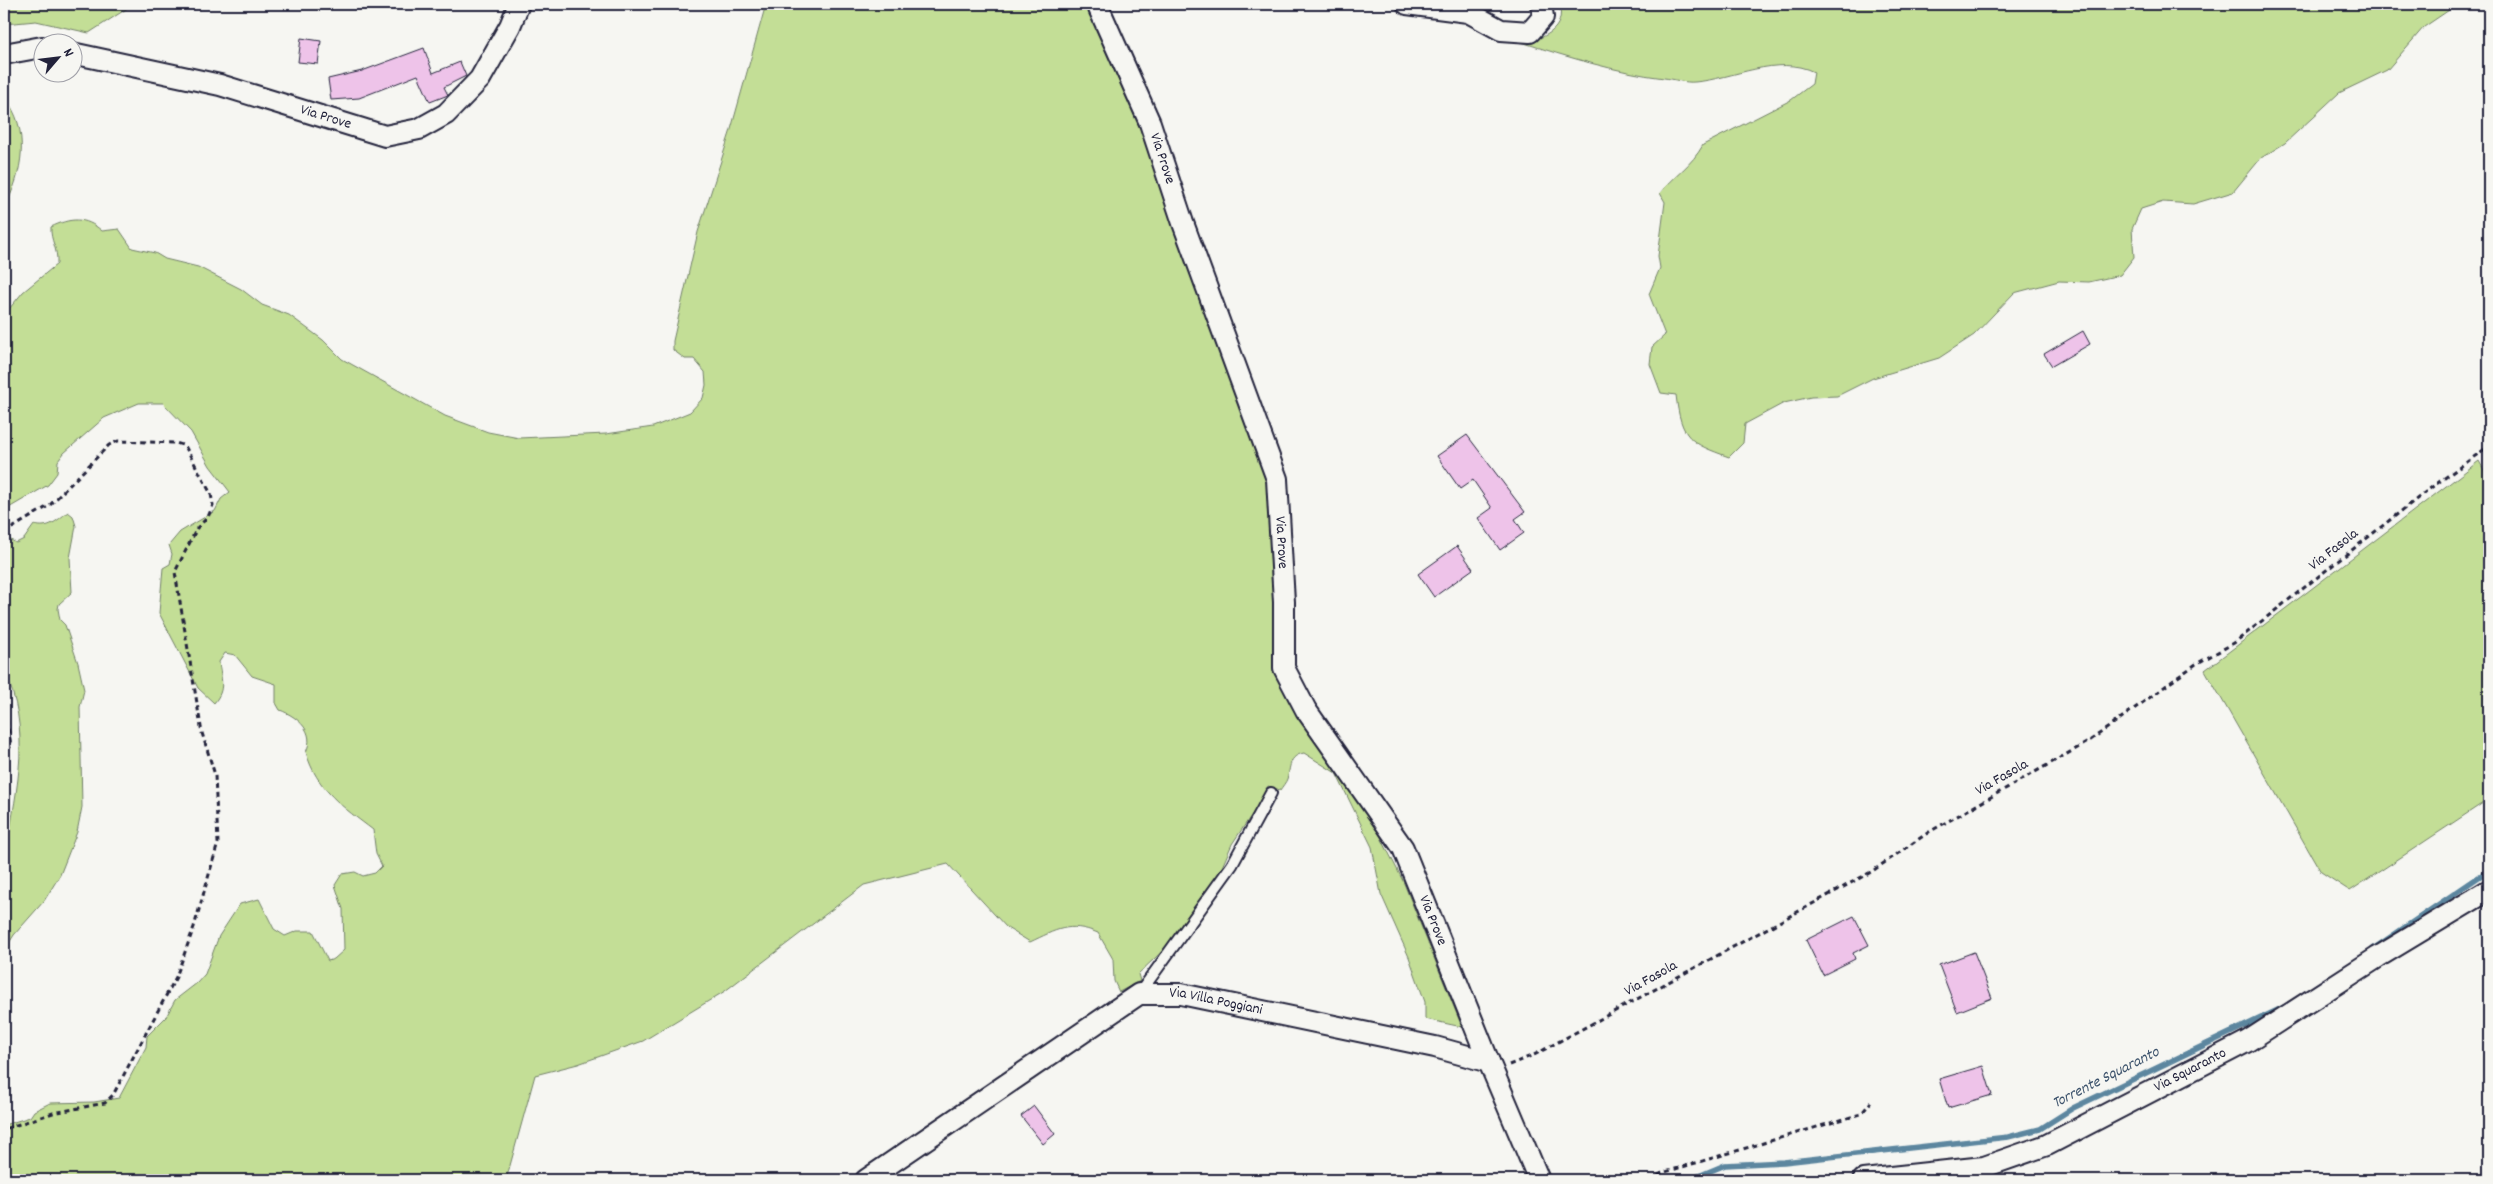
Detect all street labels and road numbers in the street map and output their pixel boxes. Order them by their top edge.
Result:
street label: Via Prove [297,99,354,136]
street label: Via Prove [1143,131,1181,188]
street label: Via Prove [1268,516,1293,570]
street label: Via Fasola [2304,523,2364,576]
street label: Via Fasola [1971,754,2033,802]
street label: Via Prove [1412,892,1452,950]
street label: Via Fasola [1620,955,1682,1003]
street label: Via Villa Poggiani [1170,983,1265,1022]
street label: Via Squaranto [2150,1043,2231,1099]

